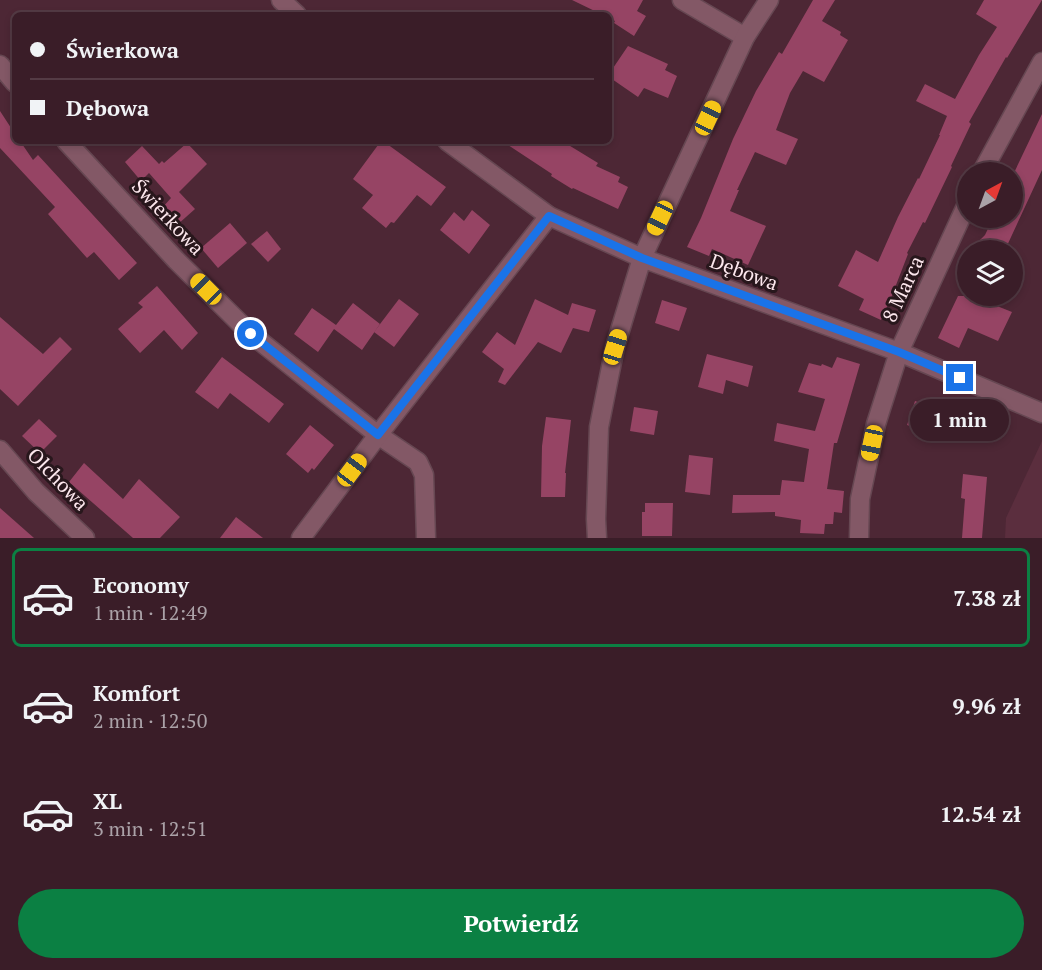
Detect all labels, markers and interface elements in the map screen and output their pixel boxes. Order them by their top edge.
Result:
text: Świerkowa [66,35,179,64]
text: Dębowa [66,93,149,122]
car [692,98,724,138]
north arrow [957,162,1023,228]
map controls [957,162,1023,306]
street label: Świerkowa [126,173,211,260]
car [644,198,676,238]
button: layers [957,240,1023,306]
street label: Dębowa [706,247,782,296]
street label: 8 Marca [876,251,930,326]
car [187,270,225,308]
route start [237,320,264,347]
car [601,327,629,367]
route end [946,364,973,391]
callout: 1 min [910,399,1010,441]
text: 1 min [932,406,987,433]
car [859,424,885,462]
street label: Olchowa [22,441,95,516]
car [334,450,370,490]
text: Economy [93,570,189,599]
icon: car [21,571,75,625]
text: 7.38 zł [953,583,1021,612]
text: 1 min · 12:49 [93,599,207,626]
text: Komfort [93,678,180,707]
icon: car [21,679,75,733]
text: 9.96 zł [952,691,1021,720]
text: 2 min · 12:50 [93,707,207,734]
text: XL [93,786,122,815]
icon: car [21,787,75,841]
text: 12.54 zł [940,799,1021,828]
text: 3 min · 12:51 [93,815,207,842]
button: Potwierdź [18,889,1024,958]

